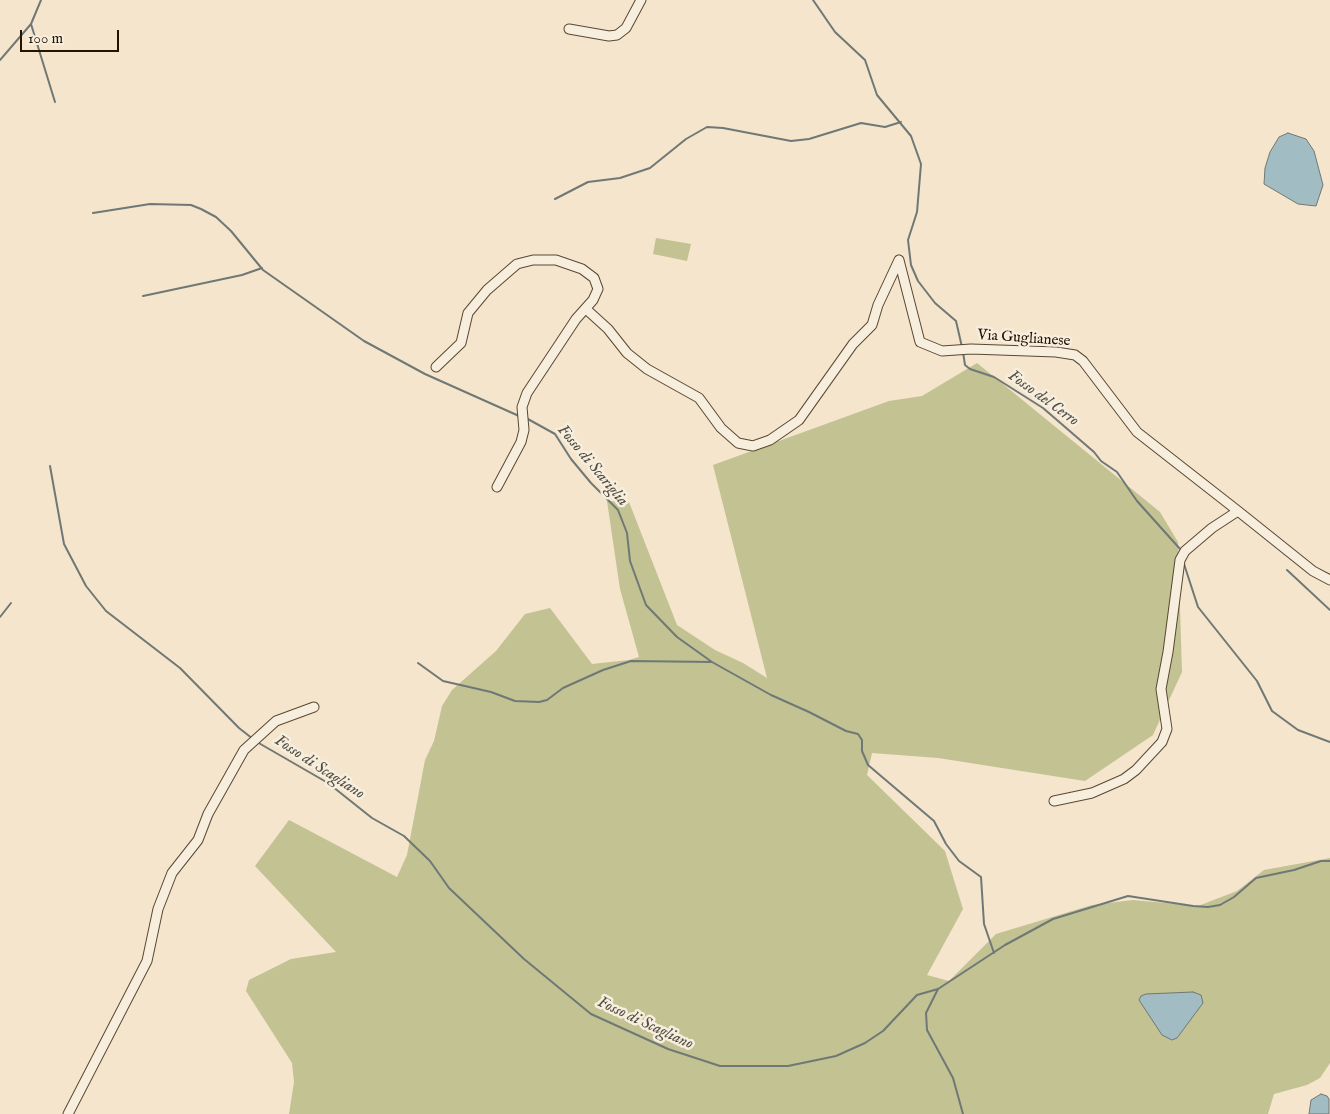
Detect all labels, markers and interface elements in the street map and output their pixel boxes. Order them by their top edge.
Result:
scale bar [22,20,121,52]
text: 100 m [28,29,63,48]
street label: Via Guglianese [977,327,1071,351]
water label: Fosso del Cerro [1004,367,1082,431]
water label: Fosso di Scariglia [553,422,631,510]
water label: Fosso di Scagliano [270,732,368,804]
water label: Fosso di Scagliano [594,993,696,1055]

